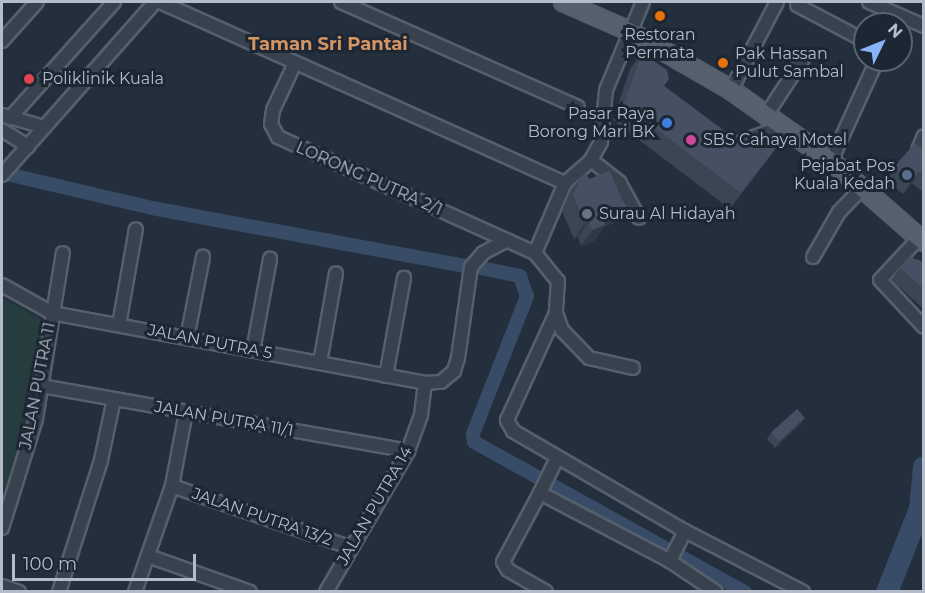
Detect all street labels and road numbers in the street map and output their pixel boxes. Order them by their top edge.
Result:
street label: LORONG PUTRA 2/1 [293,138,445,220]
street label: JALAN PUTRA 5 [146,320,274,364]
street label: JALAN PUTRA 11 [16,321,60,451]
street label: JALAN PUTRA 11/1 [153,397,295,441]
street label: JALAN PUTRA 14 [333,443,417,569]
street label: JALAN PUTRA 13/2 [189,484,335,550]

